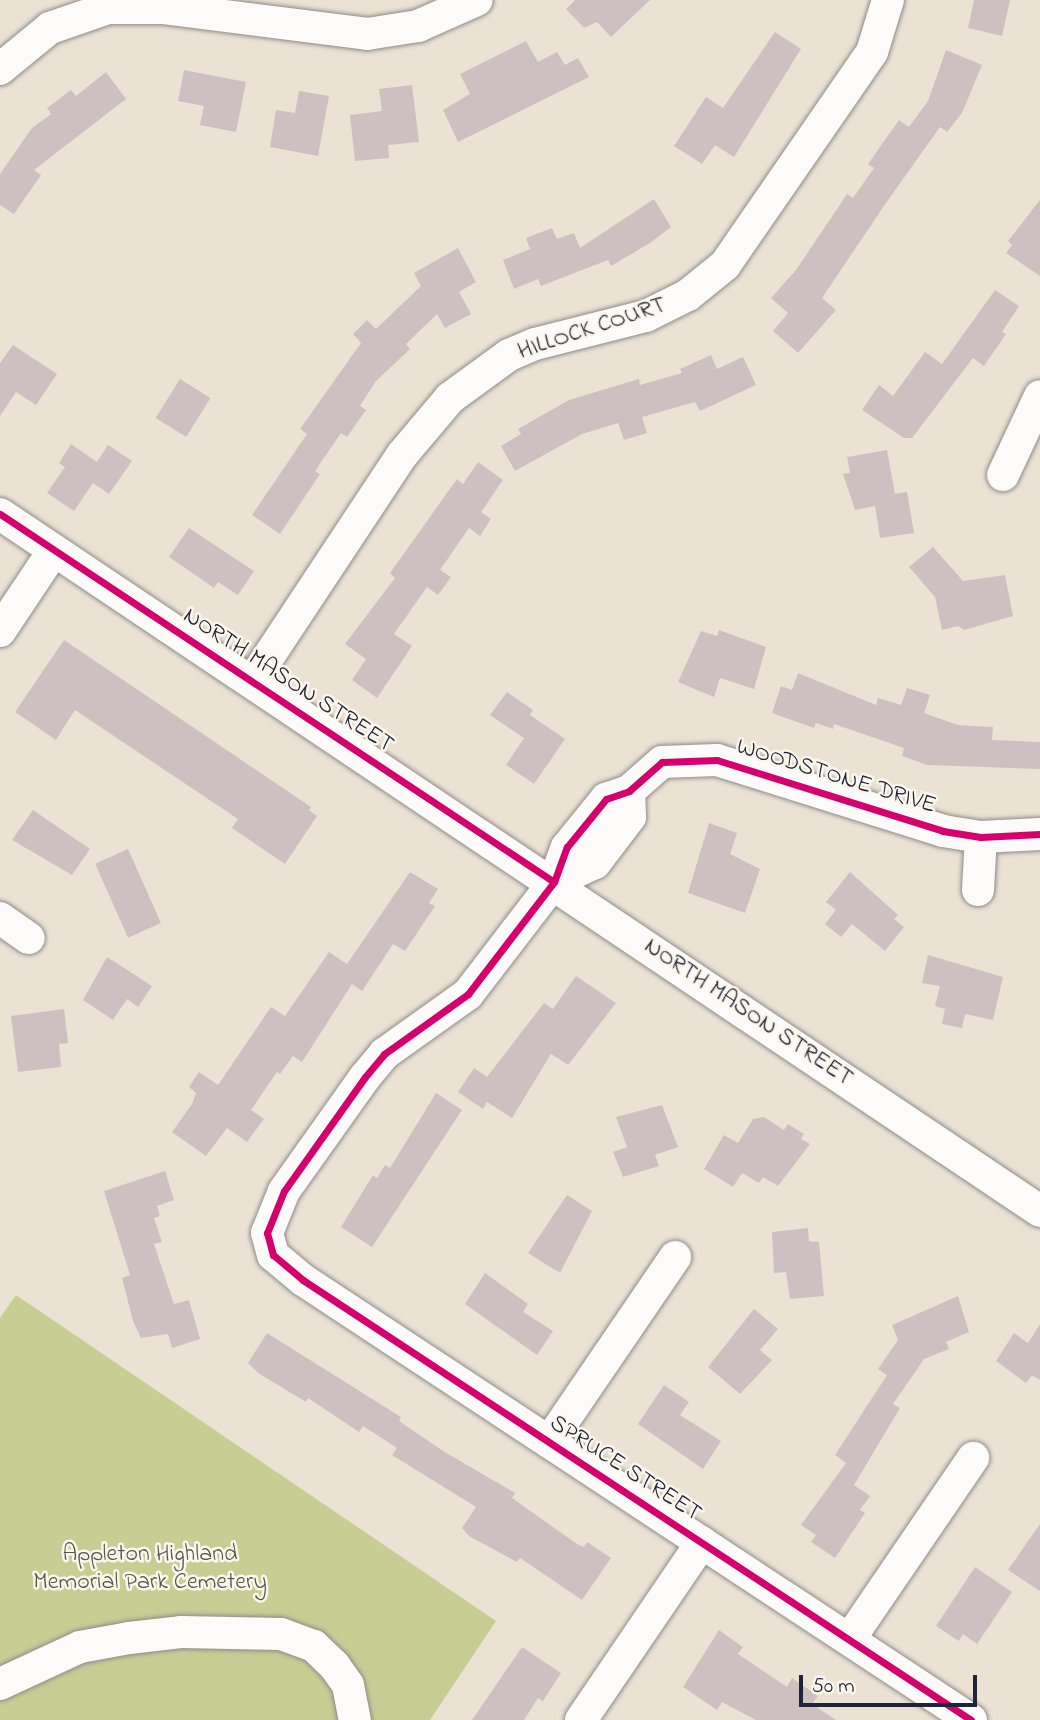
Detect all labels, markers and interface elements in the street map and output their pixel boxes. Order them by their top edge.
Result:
street label: HILLOCK COURT [514,291,670,367]
street label: NORTH MASON STREET [177,602,399,760]
street label: WOODSTONE DRIVE [733,733,939,821]
street label: NORTH MASON STREET [638,932,858,1094]
street label: SPRUCE STREET [544,1409,706,1529]
park label: Appleton Highland Memorial Park Cemetery [33,1541,267,1597]
scale bar [802,1660,981,1704]
text: 50 m [812,1672,855,1702]

